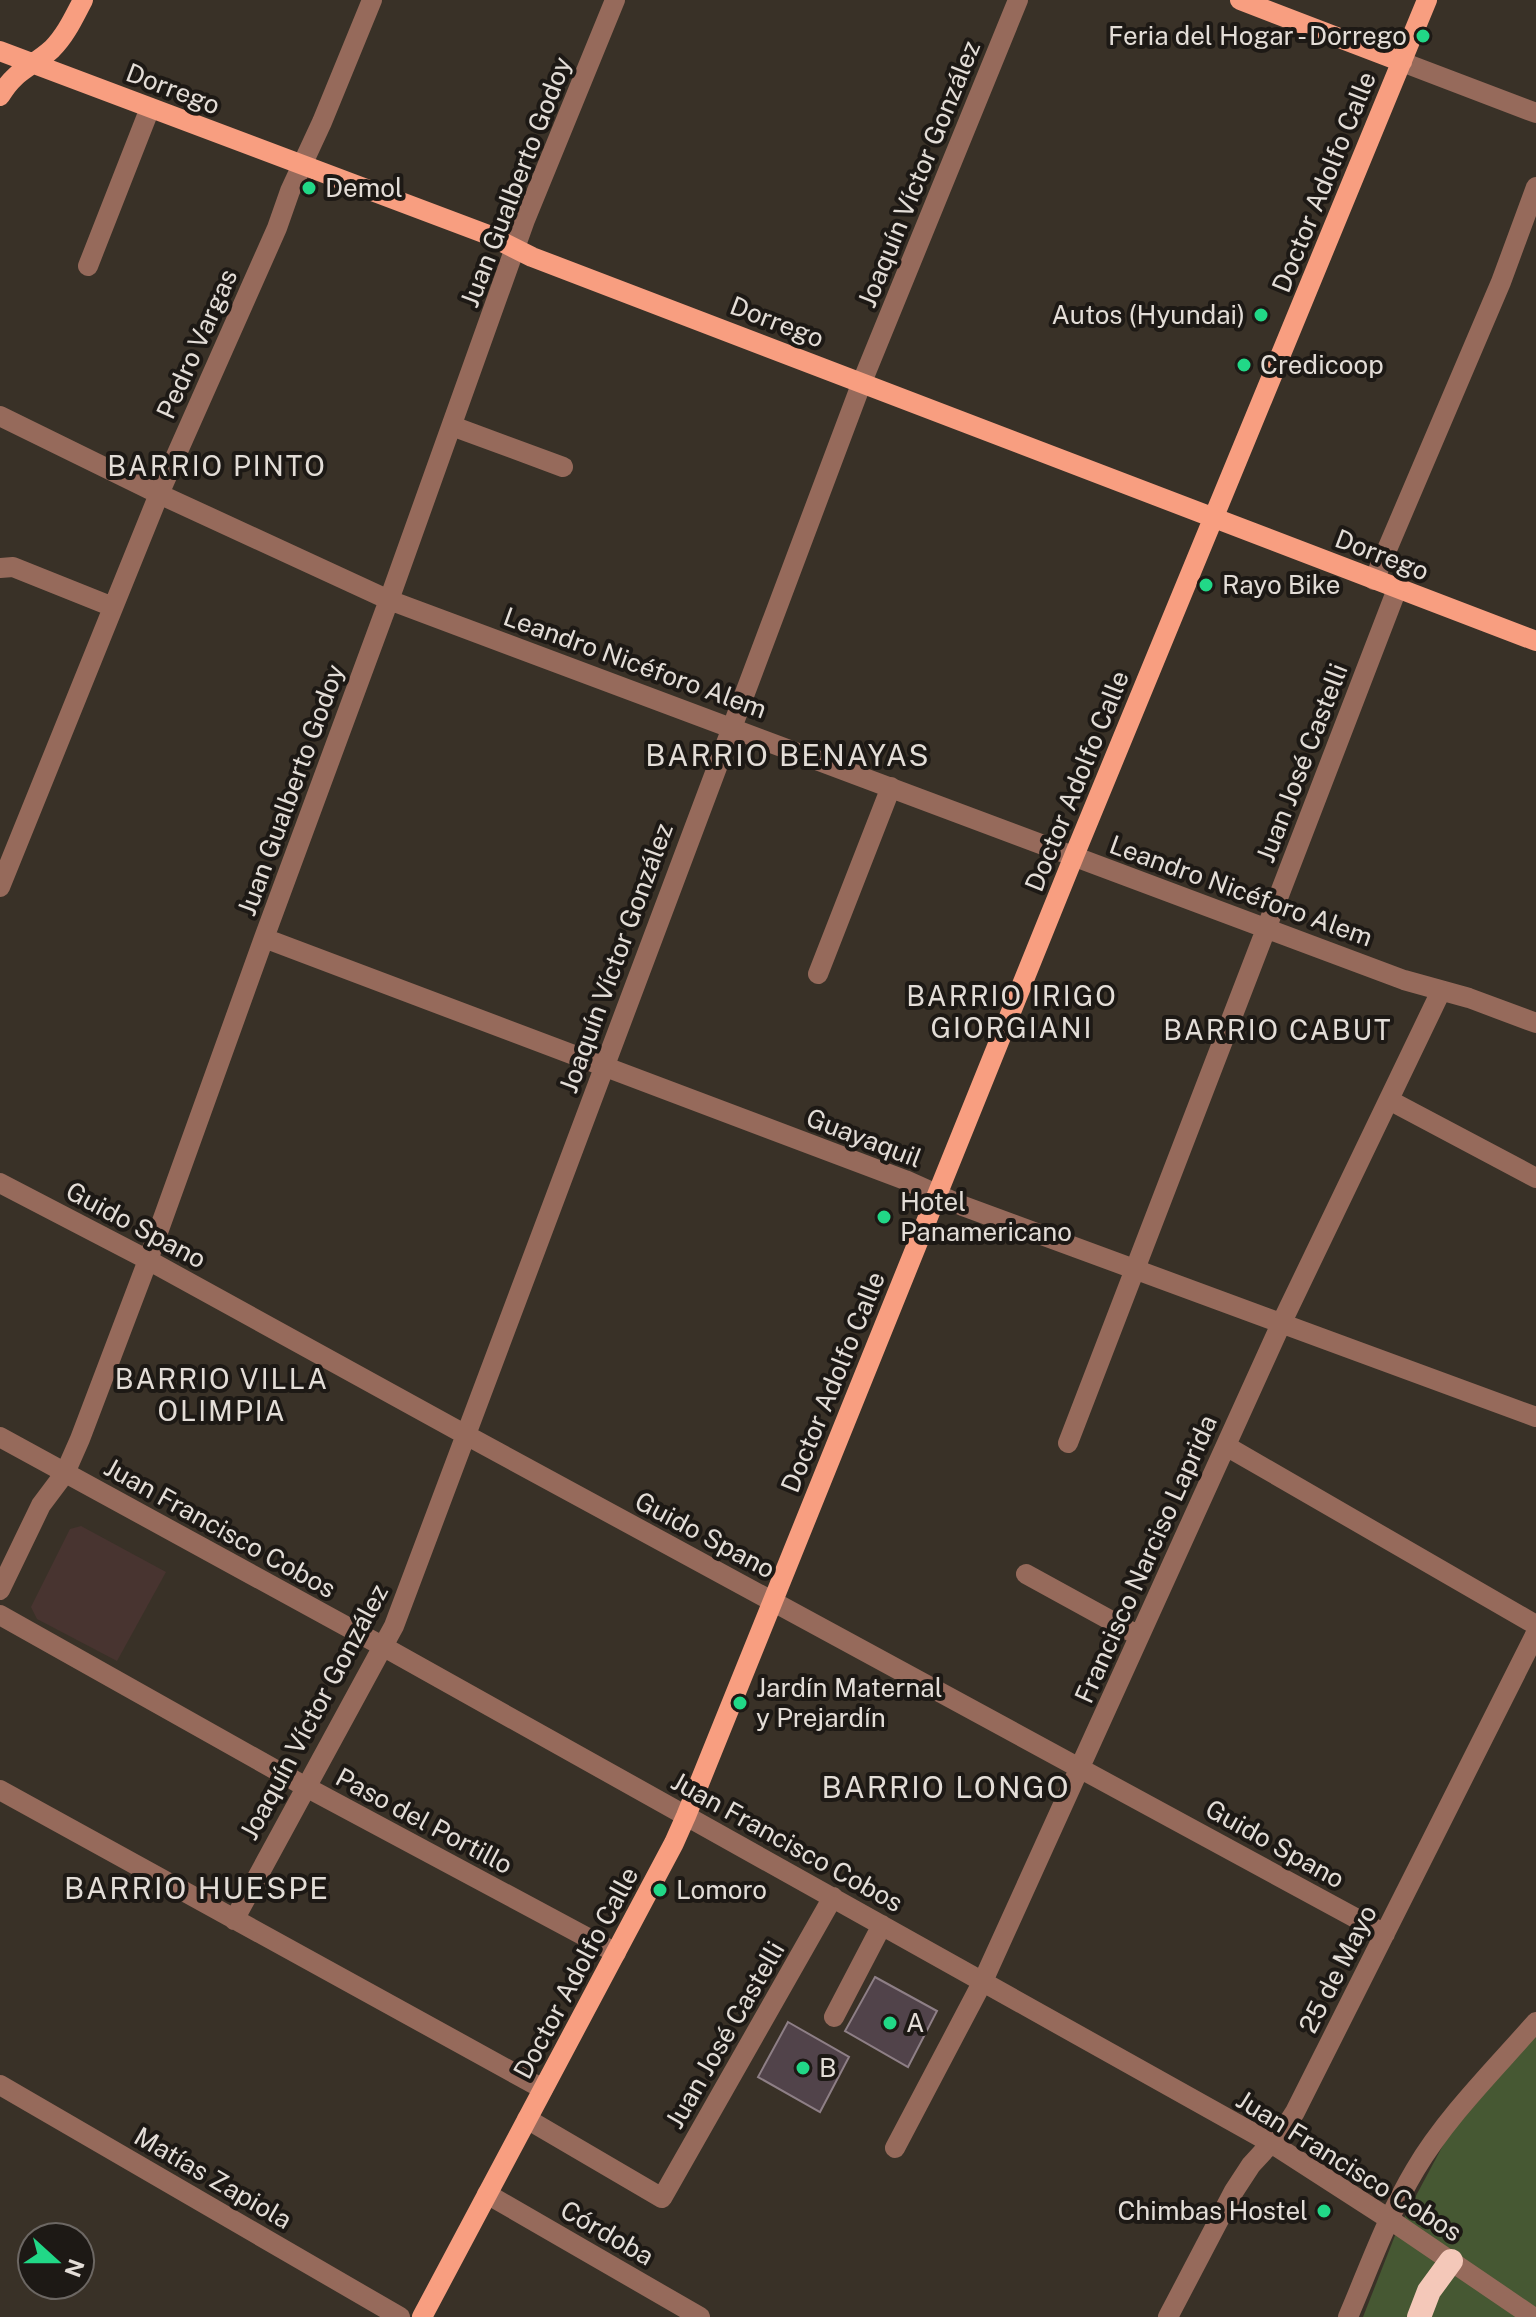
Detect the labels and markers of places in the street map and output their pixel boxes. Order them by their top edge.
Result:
place label: Feria del Hogar - Dorrego [1108,20,1407,51]
marker: Feria del Hogar - Dorrego [1414,27,1432,45]
place label: Demol [325,172,403,203]
marker: Demol [300,179,318,197]
place label: Autos (Hyundai) [1052,299,1245,330]
marker: Autos (Hyundai) [1252,306,1270,324]
place label: Credicoop [1260,349,1384,380]
marker: Credicoop [1235,356,1253,374]
place label: Rayo Bike [1222,569,1341,600]
marker: Rayo Bike [1197,576,1215,594]
place label: Hotel Panamericano [900,1186,1072,1247]
marker: Hotel Panamericano [875,1208,893,1226]
place label: Jardín Maternal y Prejardín [756,1672,943,1733]
marker: Jardín Maternal y Prejardín [731,1694,749,1712]
place label: Lomoro [676,1874,767,1905]
marker: Lomoro [651,1881,669,1899]
place label: A [906,2007,924,2038]
marker: A [881,2014,899,2032]
place label: B [819,2052,836,2083]
marker: B [794,2059,812,2077]
place label: Chimbas Hostel [1117,2195,1308,2226]
marker: Chimbas Hostel [1315,2202,1333,2220]

